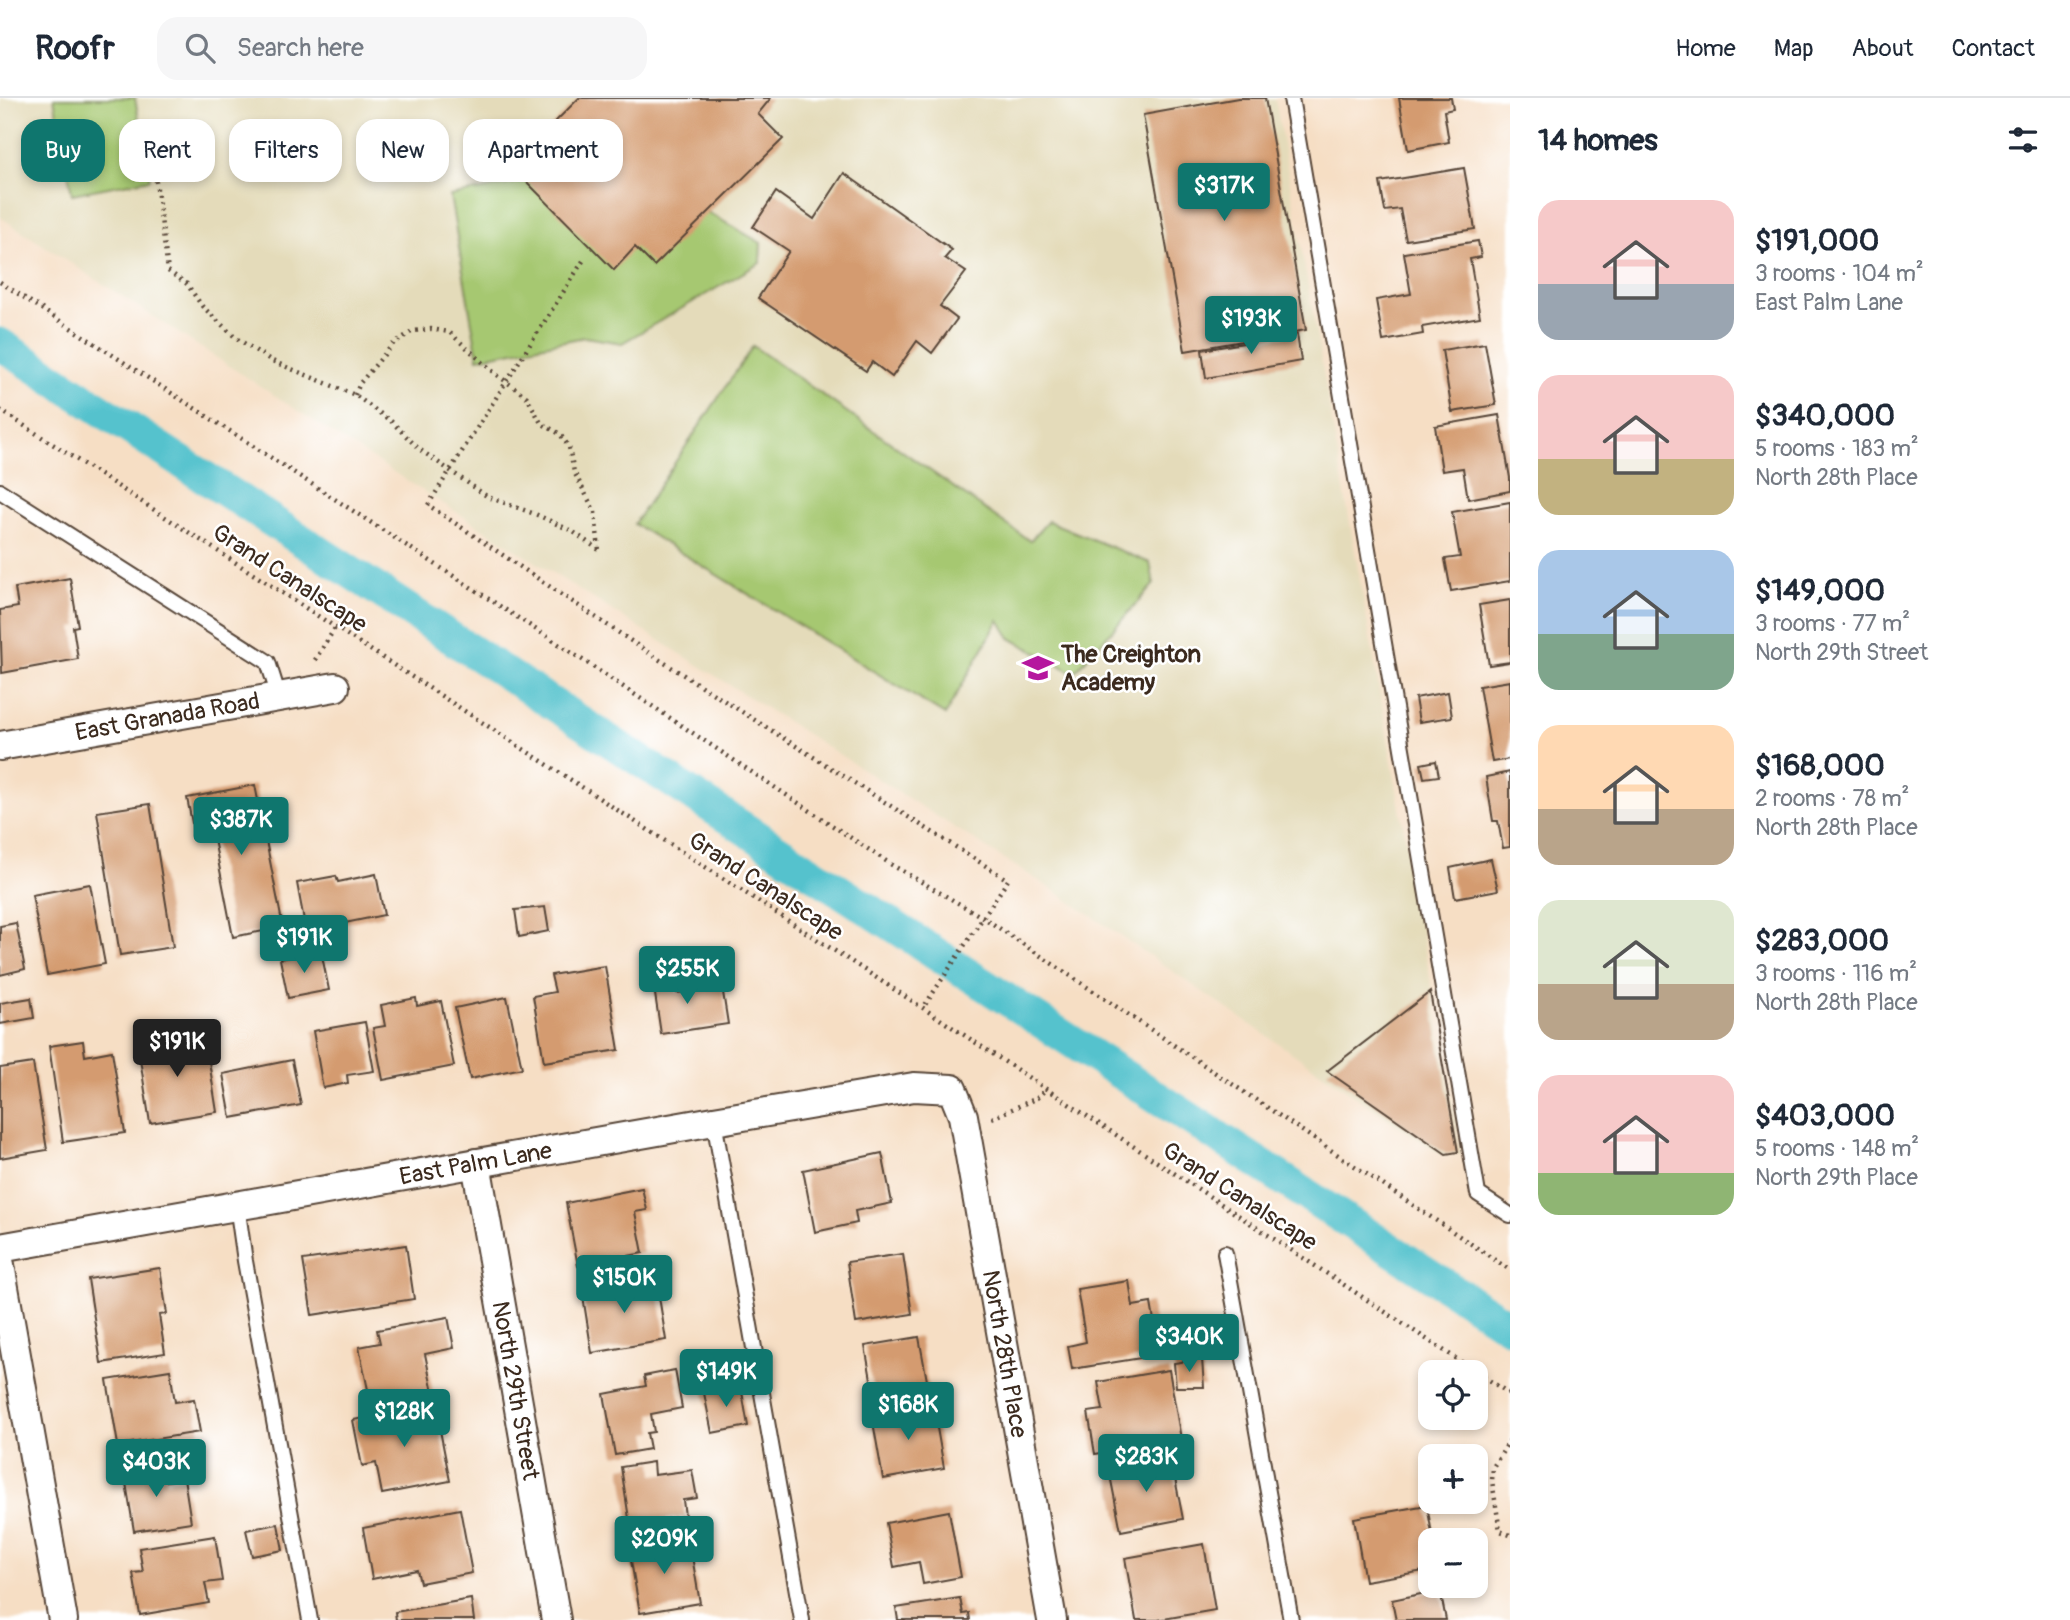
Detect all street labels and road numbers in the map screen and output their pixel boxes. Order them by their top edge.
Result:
street label: Grand Canalscape [207,518,373,639]
street label: East Granada Road [73,687,262,747]
street label: Grand Canalscape [683,826,849,947]
street label: East Palm Lane [397,1136,554,1192]
street label: Grand Canalscape [1157,1136,1323,1257]
street label: North 28th Place [976,1268,1034,1440]
street label: North 29th Street [485,1299,545,1483]

